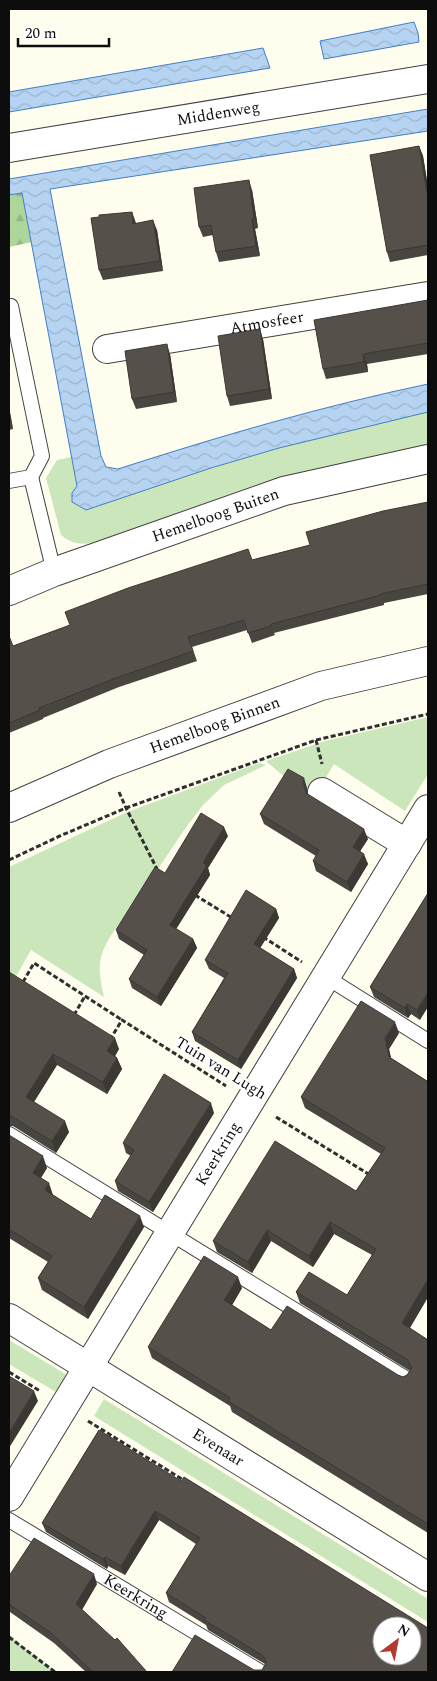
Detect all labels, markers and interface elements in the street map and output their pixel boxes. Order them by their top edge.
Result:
scale bar [18,15,109,47]
text: 20 m [25,22,57,45]
street label: Middenweg [175,95,261,132]
street label: Atmosfeer [228,305,305,340]
street label: Hemelboog Buiten [149,482,282,549]
street label: Hemelboog Binnen [146,690,283,760]
street label: Tuin van Lugh [171,1030,271,1106]
street label: Keerkring [189,1117,247,1190]
street label: Evenaar [188,1422,249,1473]
street label: Keerkring [99,1568,172,1625]
north arrow [372,1616,422,1666]
text: N [393,1618,414,1642]

